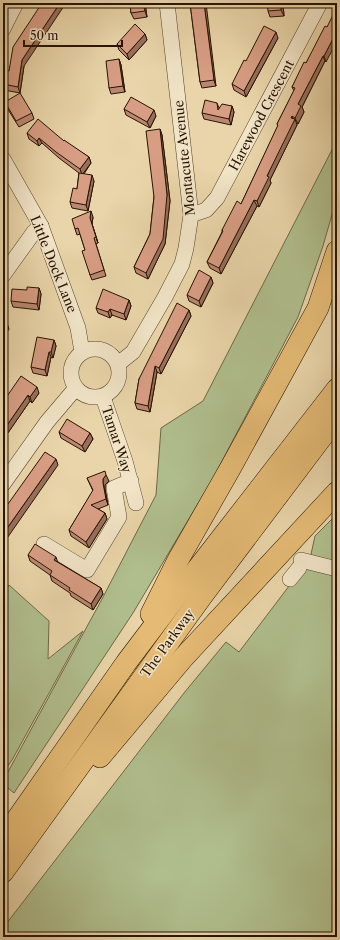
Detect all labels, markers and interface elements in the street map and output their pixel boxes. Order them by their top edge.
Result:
scale bar [24,22,122,48]
text: 50 m [30,28,59,43]
street label: Harewood Crescent [225,57,297,173]
street label: Montacute Avenue [170,99,198,217]
street label: Little Dock Lane [27,213,81,315]
street label: Tamar Way [99,404,136,475]
street label: The Parkway [137,605,198,680]

